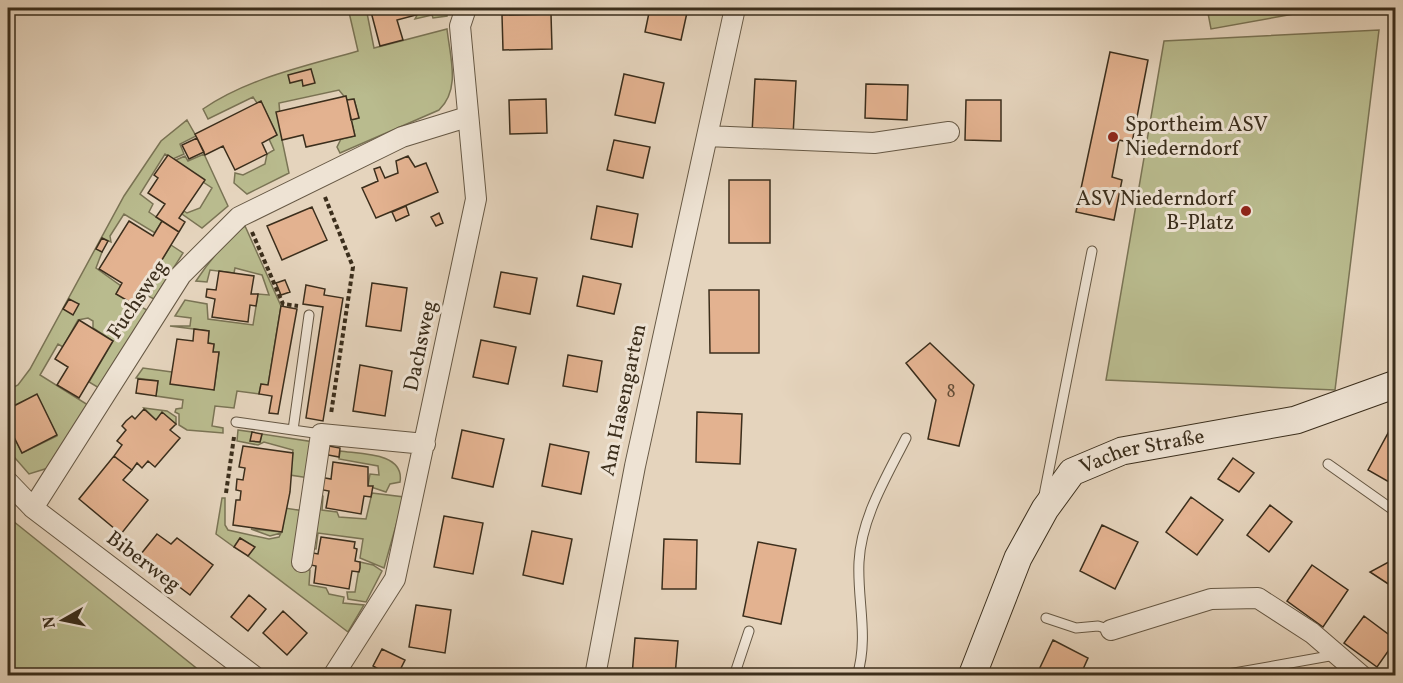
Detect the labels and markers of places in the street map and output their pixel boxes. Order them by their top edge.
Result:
place label: Sportheim ASV Niederndorf [1125,111,1268,164]
marker: Sportheim ASV Niederndorf [1106,130,1120,144]
place label: ASV Niederndorf B-Platz [1076,185,1236,238]
marker: ASV Niederndorf B-Platz [1239,204,1253,218]

